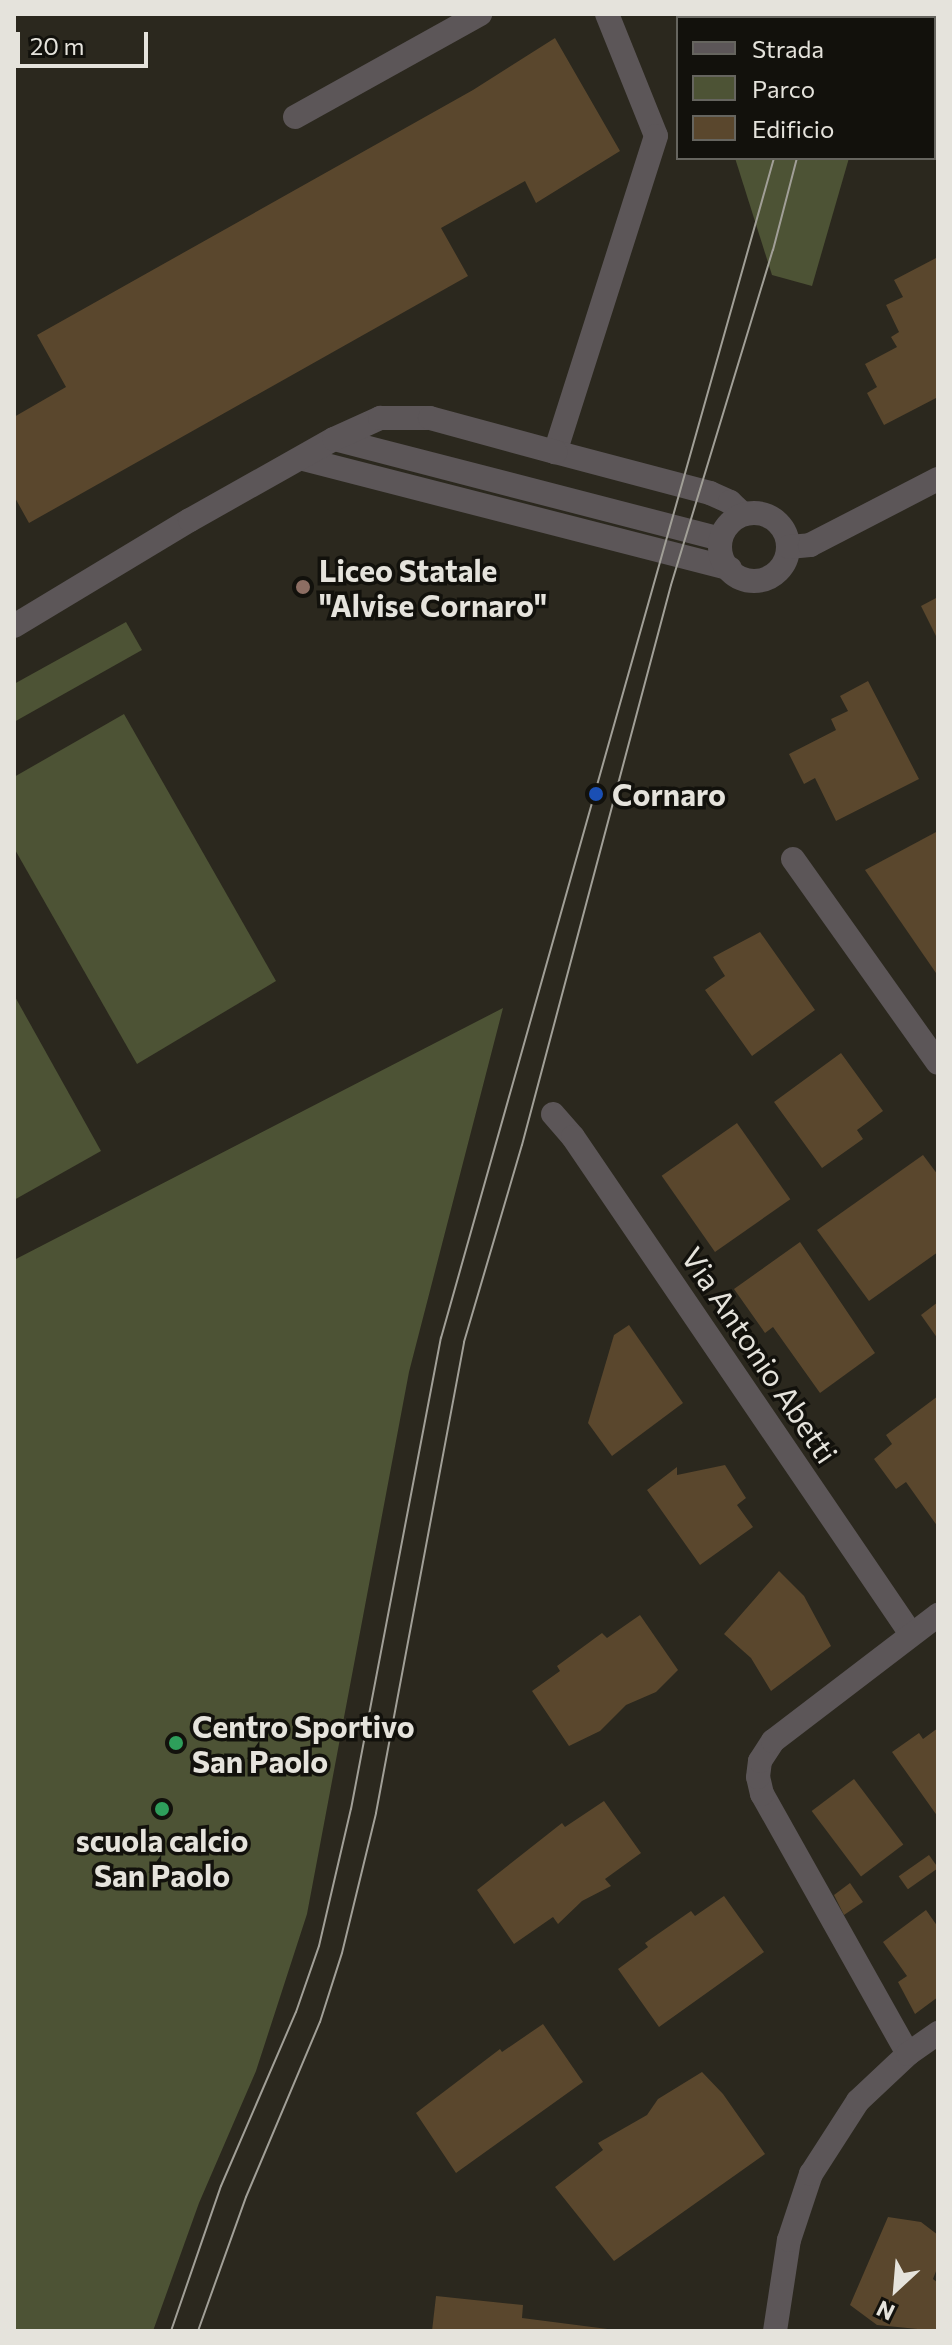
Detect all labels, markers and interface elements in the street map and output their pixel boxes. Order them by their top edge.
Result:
scale bar [20,16,152,66]
legend [676,16,936,160]
text: 20 m [30,31,84,60]
text: Strada [752,34,824,63]
text: Parco [752,74,815,103]
text: Edificio [752,114,834,143]
place label: Liceo Statale "Alvise Cornaro" [319,552,547,622]
marker: Liceo Statale "Alvise Cornaro" [294,578,312,596]
place label: Cornaro [612,776,726,812]
marker: Cornaro [587,785,605,803]
street label: Via Antonio Abetti [674,1240,846,1470]
place label: Centro Sportivo San Paolo [192,1708,415,1778]
marker: Centro Sportivo San Paolo [167,1734,185,1752]
marker: scuola calcio San Paolo [153,1800,171,1818]
place label: scuola calcio San Paolo [76,1822,248,1892]
north arrow [856,2249,936,2329]
text: N [872,2295,899,2327]

